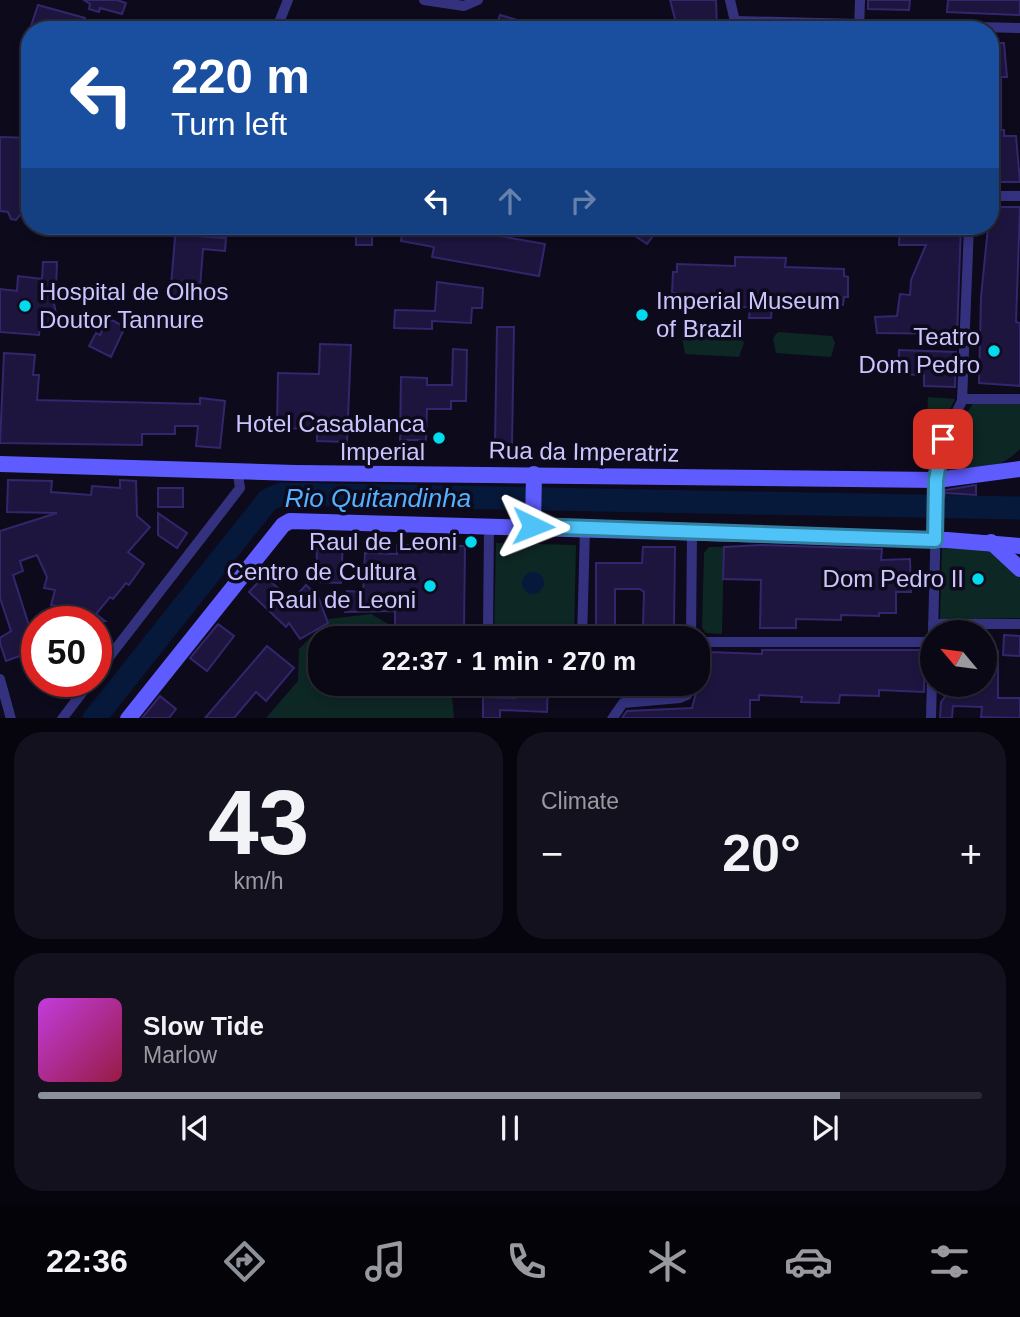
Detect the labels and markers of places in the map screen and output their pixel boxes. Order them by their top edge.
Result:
place label: Hospital de Olhos Doutor Tannure [39,278,228,333]
place label: Imperial Museum of Brazil [656,287,840,342]
marker: Hospital de Olhos Doutor Tannure [17,298,33,314]
marker: Imperial Museum of Brazil [634,307,650,323]
place label: Teatro Dom Pedro [859,323,980,378]
marker: Teatro Dom Pedro [986,343,1002,359]
pin [913,409,973,469]
place label: Hotel Casablanca Imperial [236,410,426,465]
marker: Hotel Casablanca Imperial [431,430,447,446]
place label: Raul de Leoni [309,528,457,555]
marker: Raul de Leoni [463,534,479,550]
place label: Centro de Cultura Raul de Leoni [227,558,417,613]
place label: Dom Pedro II [823,565,964,592]
marker: Dom Pedro II [970,571,986,587]
marker: Centro de Cultura Raul de Leoni [422,578,438,594]

